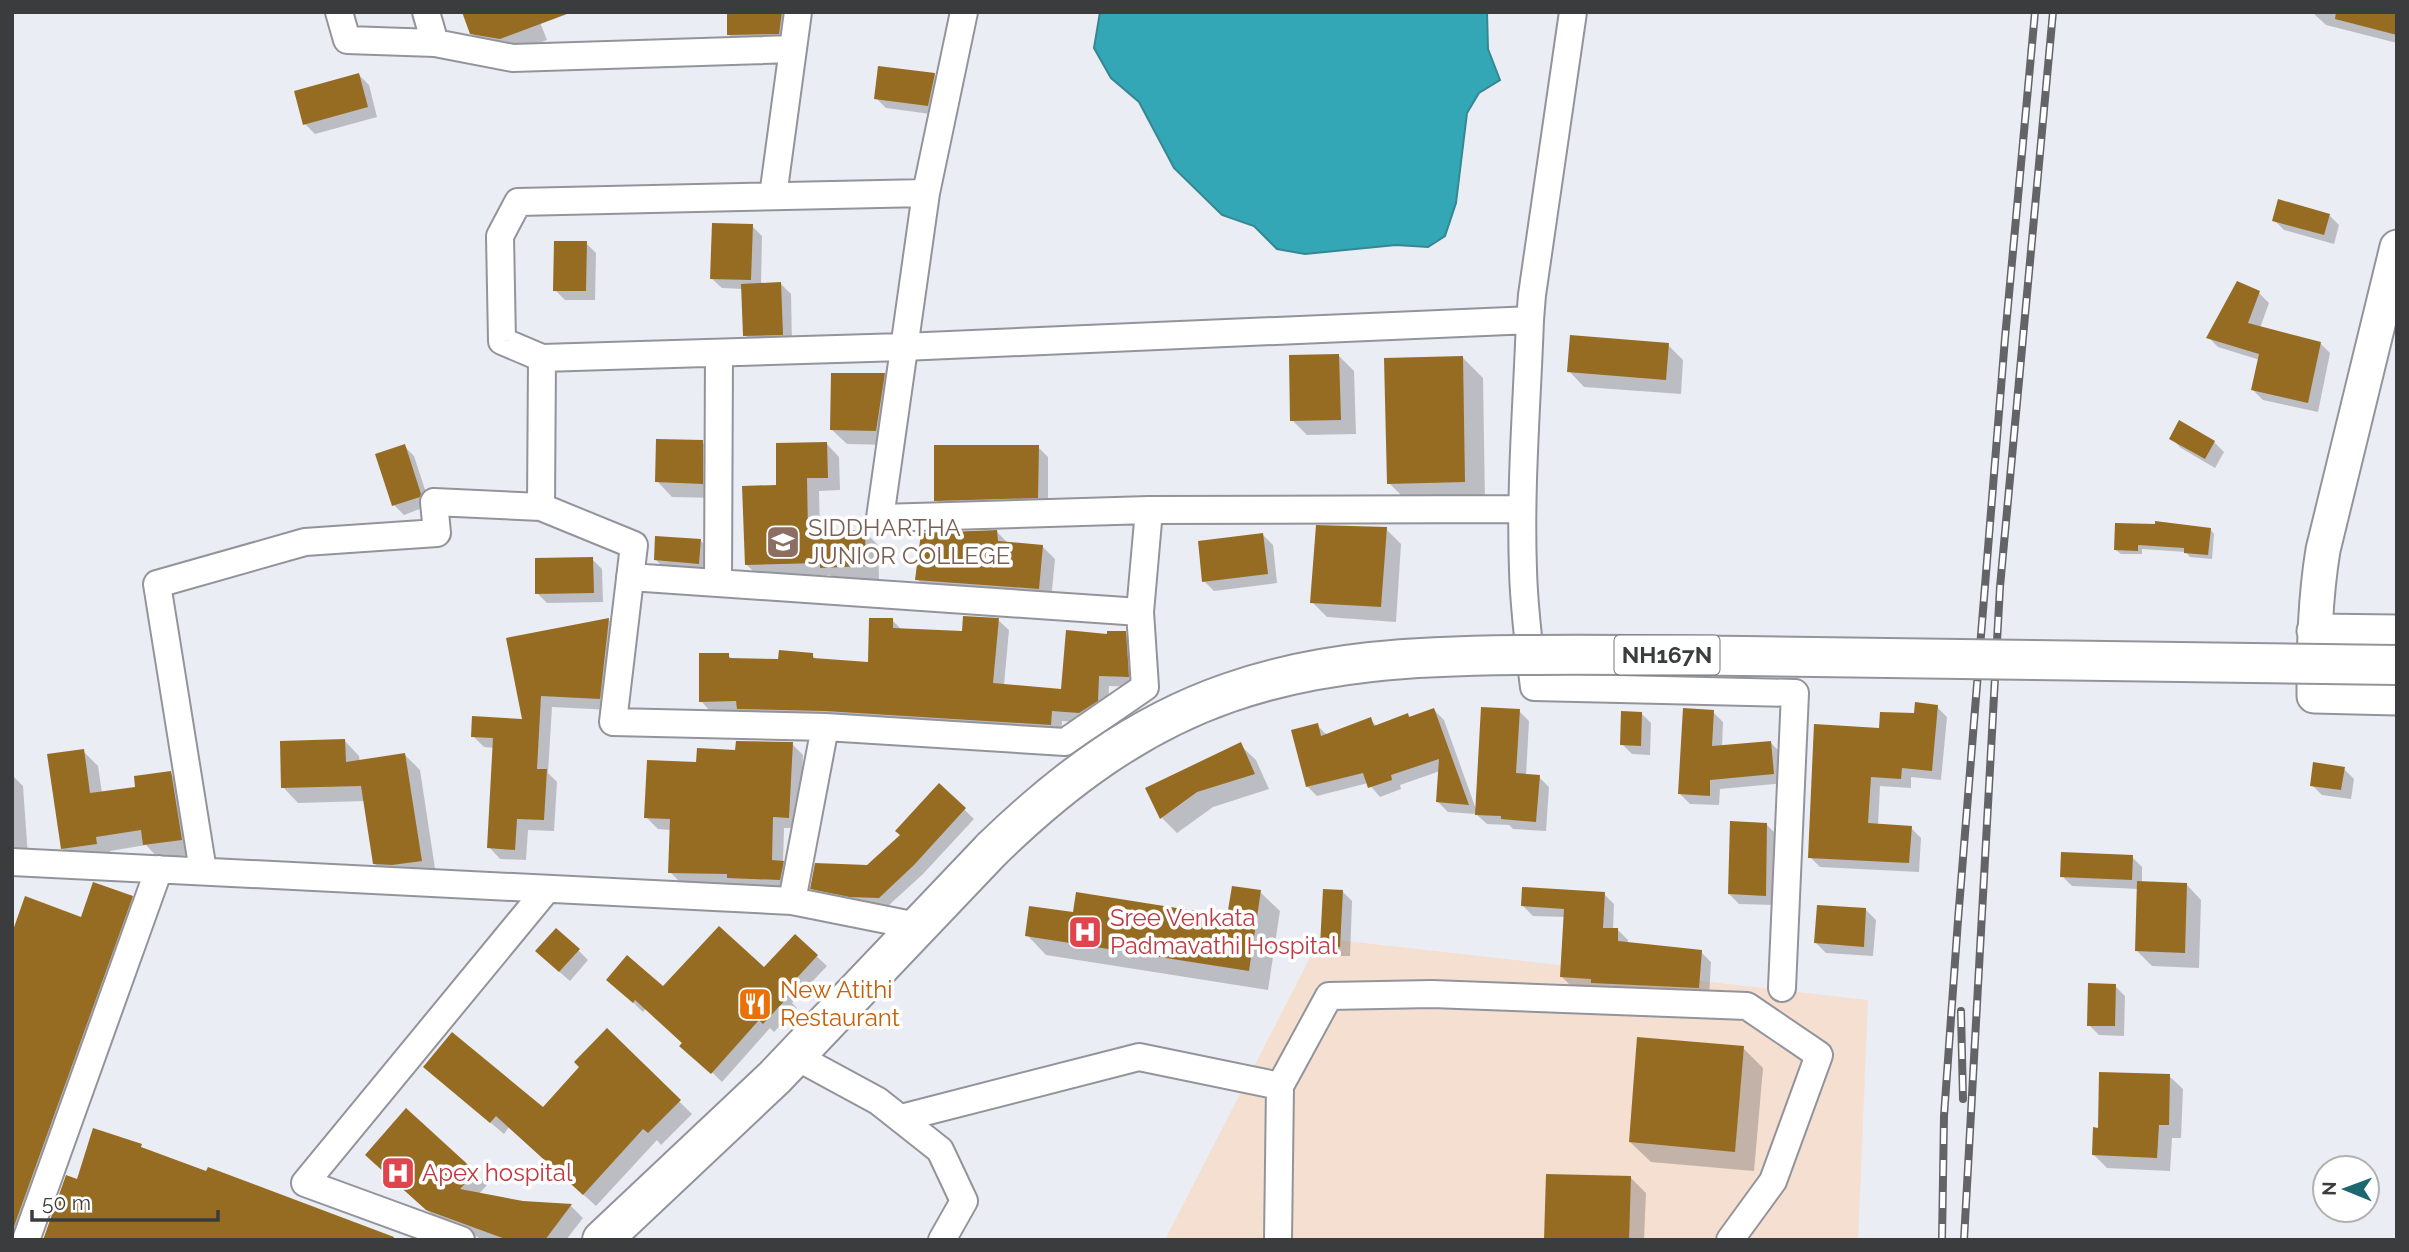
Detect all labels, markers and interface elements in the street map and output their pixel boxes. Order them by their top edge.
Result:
place label: SIDDHARTHA JUNIOR COLLEGE [808,513,1010,570]
school or university icon: SIDDHARTHA JUNIOR COLLEGE [764,523,802,561]
road number: NH167N [1614,636,1720,674]
place label: Sree Venkata Padmavathi Hospital [1110,903,1338,960]
hospital icon: Sree Venkata Padmavathi Hospital [1066,913,1104,951]
place label: New Atithi Restaurant [780,975,900,1032]
restaurant icon: New Atithi Restaurant [736,985,774,1023]
hospital icon: Apex hospital [379,1154,417,1192]
north arrow [2311,1154,2381,1224]
place label: Apex hospital [422,1158,573,1187]
scale bar [32,1178,217,1222]
text: N [2318,1181,2340,1196]
text: 50 m [42,1190,91,1215]

